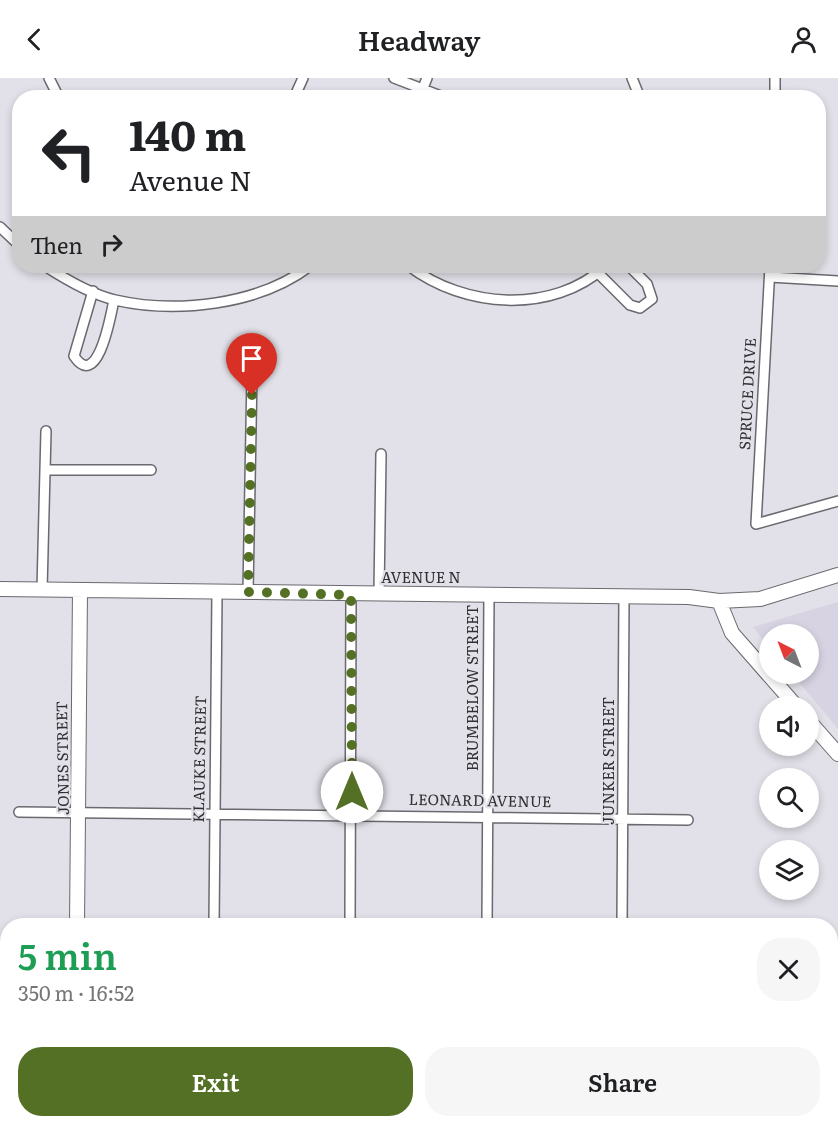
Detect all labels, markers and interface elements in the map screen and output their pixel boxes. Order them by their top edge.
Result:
text: Headway [358,19,480,59]
icon: back [18,23,51,56]
icon: person [787,23,820,56]
text: 140 m [129,102,246,164]
icon: left [30,114,108,192]
text: Avenue N [129,159,252,199]
text: Then [30,228,83,261]
icon: right [95,228,128,261]
pin [226,333,277,395]
street label: SPRUCE DRIVE [732,337,761,451]
icon: arrive [235,342,268,375]
street label: AVENUE N [381,565,461,588]
street label: BRUMBELOW STREET [460,605,483,771]
north arrow [759,624,819,684]
map controls [759,624,819,900]
street label: KLAUKE STREET [186,695,211,823]
button: sound [759,696,819,756]
street label: JUNKER STREET [596,697,619,825]
street label: JONES STREET [49,701,74,815]
position arrow [320,760,384,824]
button: search [759,768,819,828]
street label: LEONARD AVENUE [408,787,552,812]
button: layers [759,840,819,900]
text: 5 min [18,928,117,981]
button: close [757,938,820,1001]
text: 350 m · 16:52 [18,977,134,1007]
button: Exit [18,1047,413,1116]
button: Share [425,1047,820,1116]

